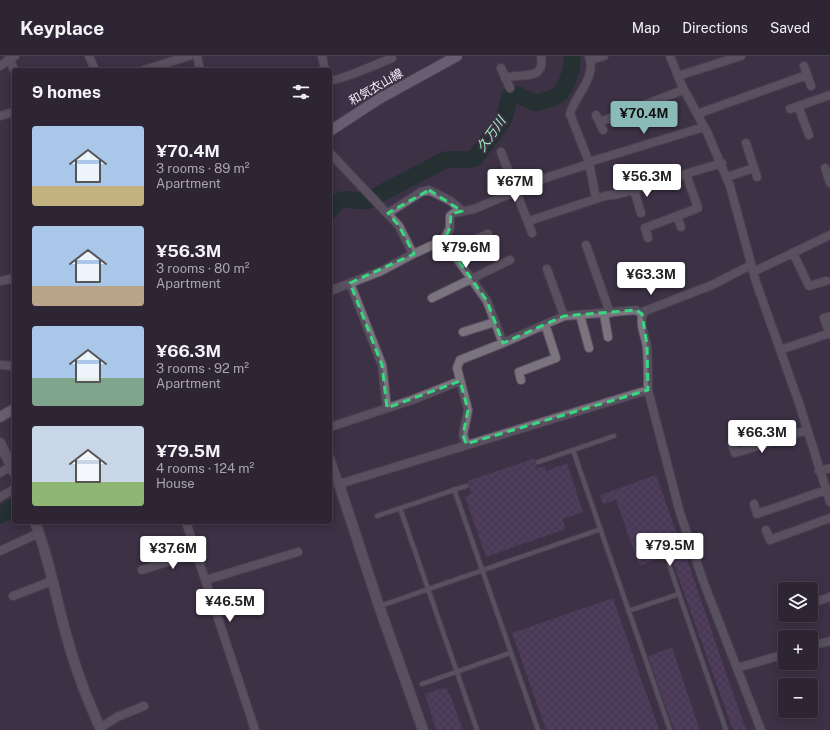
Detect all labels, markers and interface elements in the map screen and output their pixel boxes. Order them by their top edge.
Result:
text: Keyplace [20,17,104,39]
text: Map [632,20,660,36]
text: Directions [682,20,748,36]
text: Saved [770,20,810,36]
street label: 和気衣山線 [347,66,405,108]
icon: filters [290,81,312,103]
text: 9 homes [32,82,101,102]
pin: ¥70.4M [611,101,677,135]
text: ¥70.4M [620,106,668,121]
water label: 久万川 [474,112,509,154]
text: ¥70.4M [156,141,220,161]
icon: home [64,142,112,190]
text: 3 rooms · 89 m² [156,161,250,176]
pin: ¥56.3M [614,164,680,198]
pin: ¥67M [491,169,539,203]
text: ¥56.3M [622,169,672,184]
text: ¥67M [496,174,534,189]
text: Apartment [156,176,221,191]
pin: ¥79.6M [433,235,499,269]
text: ¥79.6M [441,240,491,255]
text: ¥56.3M [156,241,221,261]
icon: home [64,242,112,290]
text: 3 rooms · 80 m² [156,261,249,276]
pin: ¥63.3M [618,262,684,296]
text: ¥63.3M [626,267,676,282]
text: Apartment [156,276,221,291]
text: ¥66.3M [156,341,221,361]
icon: home [64,342,112,390]
text: 3 rooms · 92 m² [156,361,249,376]
text: Apartment [156,376,221,391]
pin: ¥66.3M [729,420,795,454]
text: ¥66.3M [737,425,787,440]
text: ¥79.5M [156,441,221,461]
icon: home [64,442,112,490]
text: 4 rooms · 124 m² [156,461,254,476]
text: House [156,476,195,491]
pin: ¥79.5M [637,533,703,567]
pin: ¥37.6M [140,536,206,570]
text: ¥79.5M [645,538,695,553]
text: ¥37.6M [149,541,197,556]
map controls [778,582,818,718]
button: layers [778,582,818,622]
pin: ¥46.5M [197,589,263,623]
text: ¥46.5M [205,594,255,609]
button: + [778,630,818,670]
button: − [778,678,818,718]

